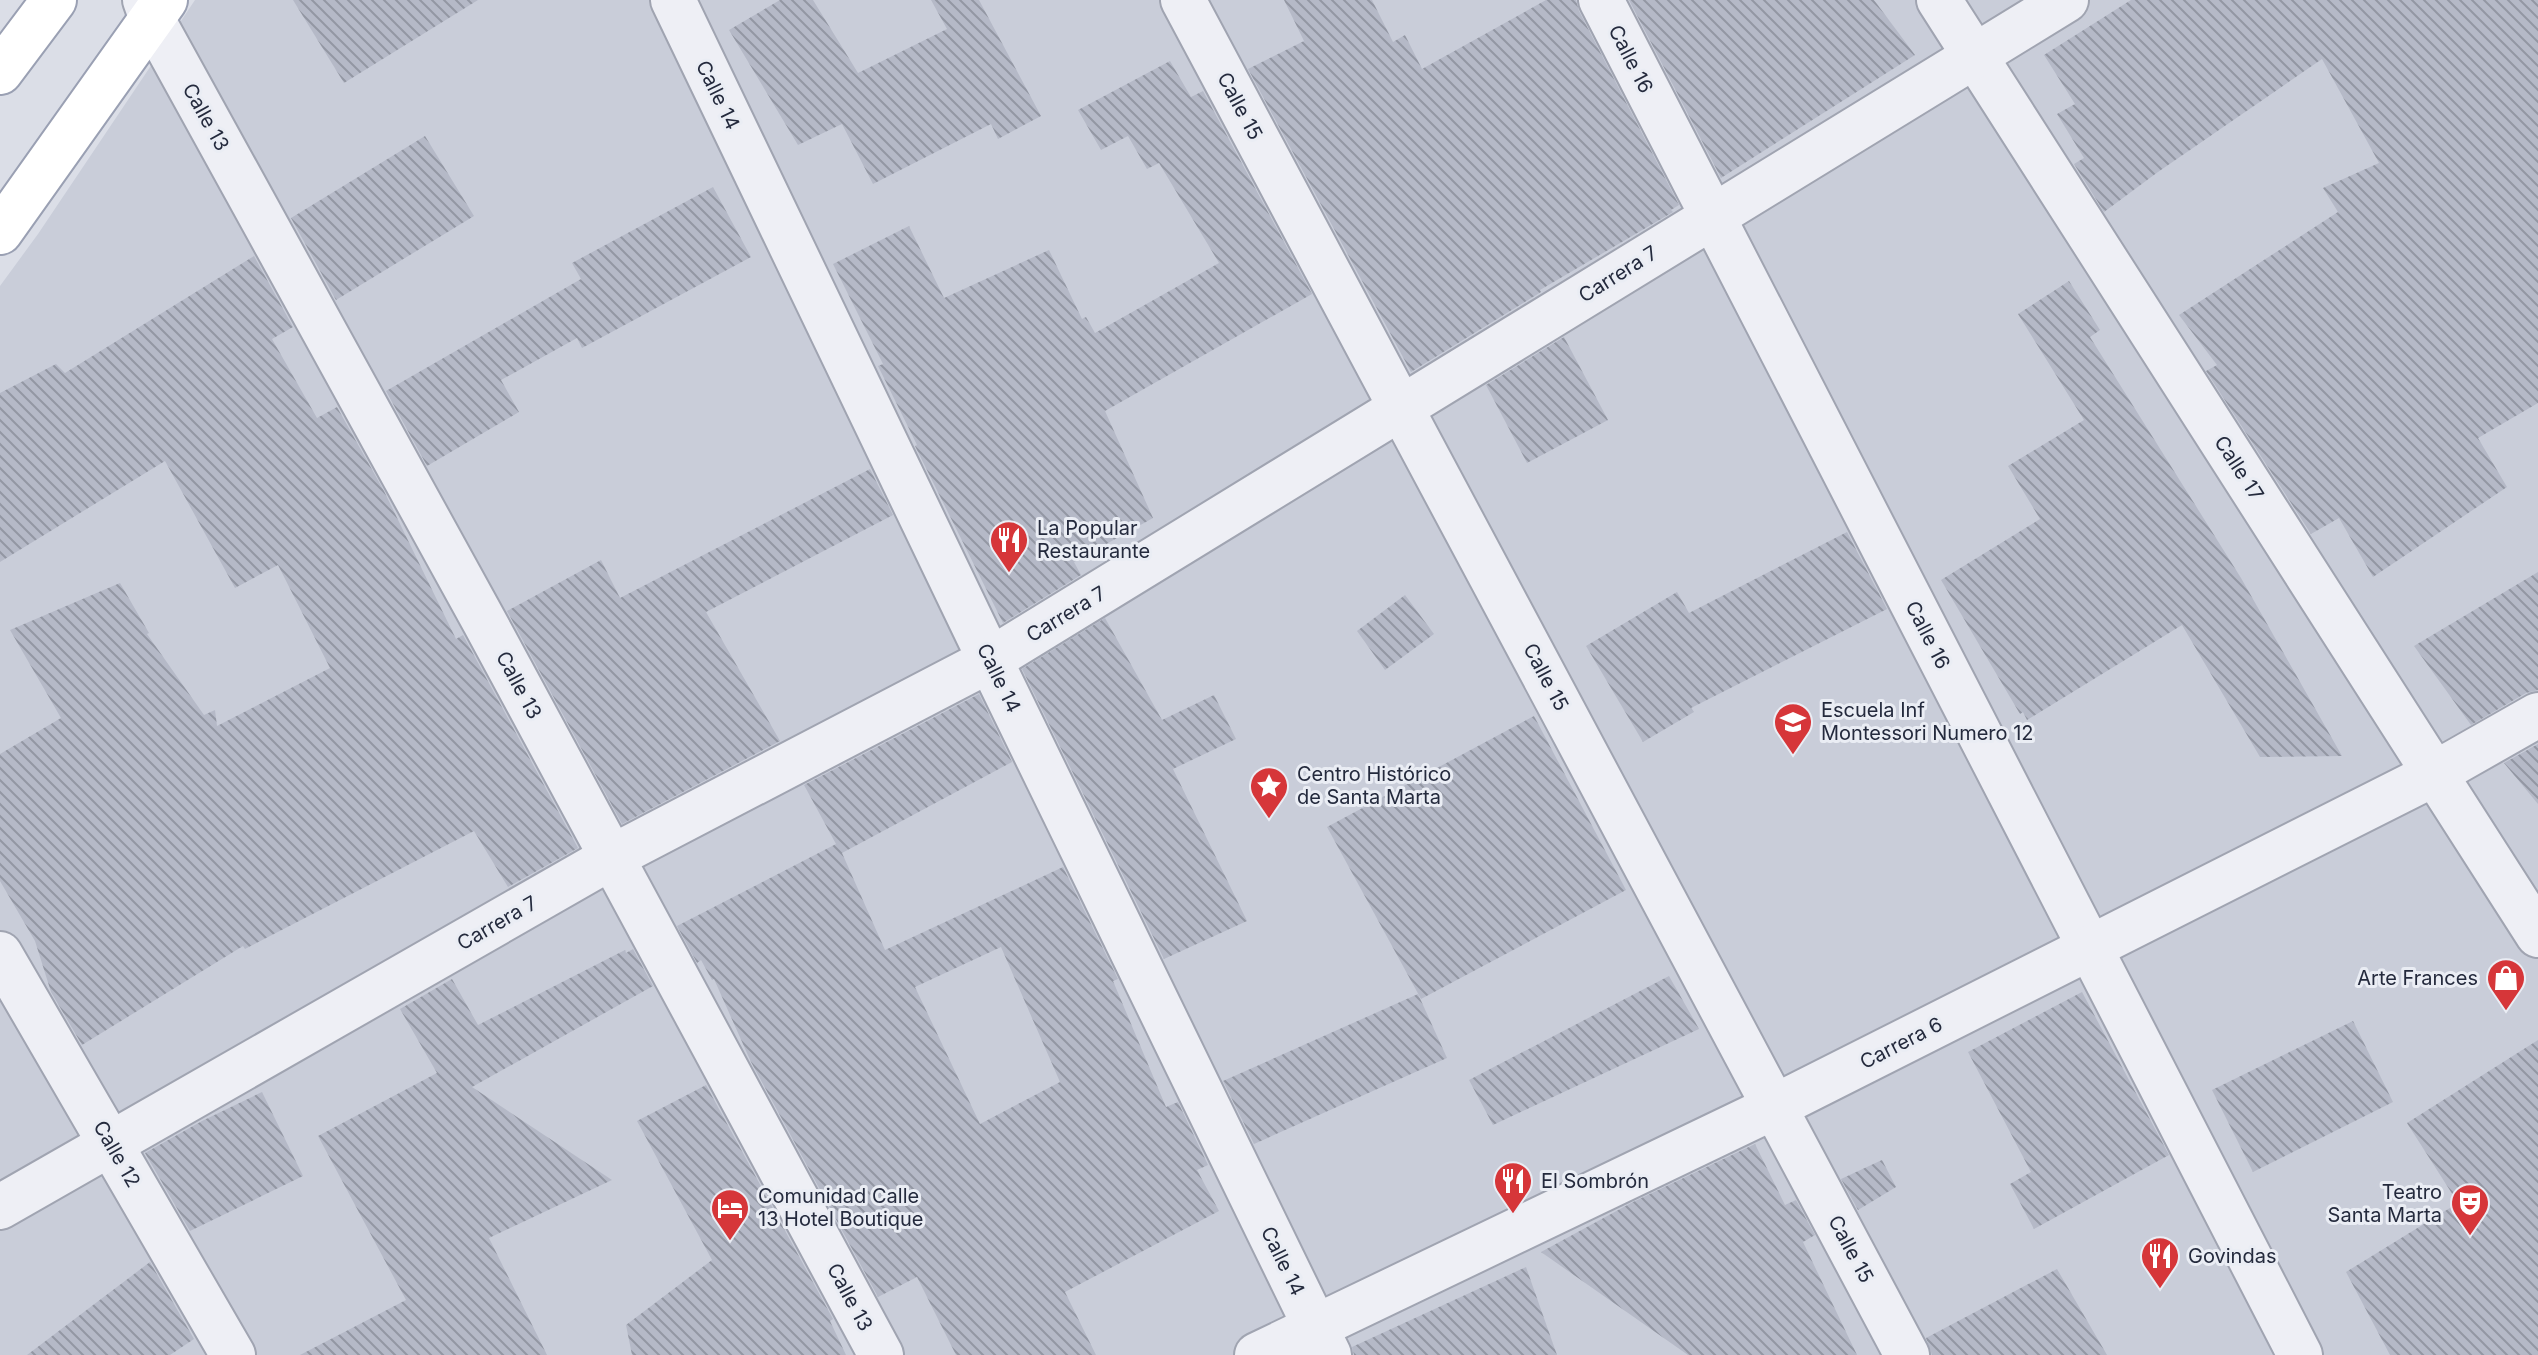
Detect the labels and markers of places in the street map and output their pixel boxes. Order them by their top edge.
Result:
place label: La Popular Restaurante [1037,516,1150,563]
restaurant icon: La Popular Restaurante [988,519,1030,574]
place label: Escuela Inf Montessori Numero 12 [1821,698,2034,745]
school or university icon: Escuela Inf Montessori Numero 12 [1772,701,1814,756]
place label: Centro Histórico de Santa Marta [1297,762,1451,809]
place icon: Centro Histórico de Santa Marta [1248,765,1290,820]
shop icon: Arte Frances [2485,957,2527,1012]
place label: Arte Frances [2357,966,2478,990]
restaurant icon: El Sombrón [1492,1160,1534,1215]
place label: El Sombrón [1541,1169,1649,1193]
place label: Teatro Santa Marta [2328,1180,2442,1227]
theatre icon: Teatro Santa Marta [2449,1182,2491,1237]
place label: Comunidad Calle 13 Hotel Boutique [758,1184,923,1231]
hotel icon: Comunidad Calle 13 Hotel Boutique [709,1187,751,1242]
restaurant icon: Govindas [2139,1235,2181,1290]
place label: Govindas [2188,1244,2276,1268]

